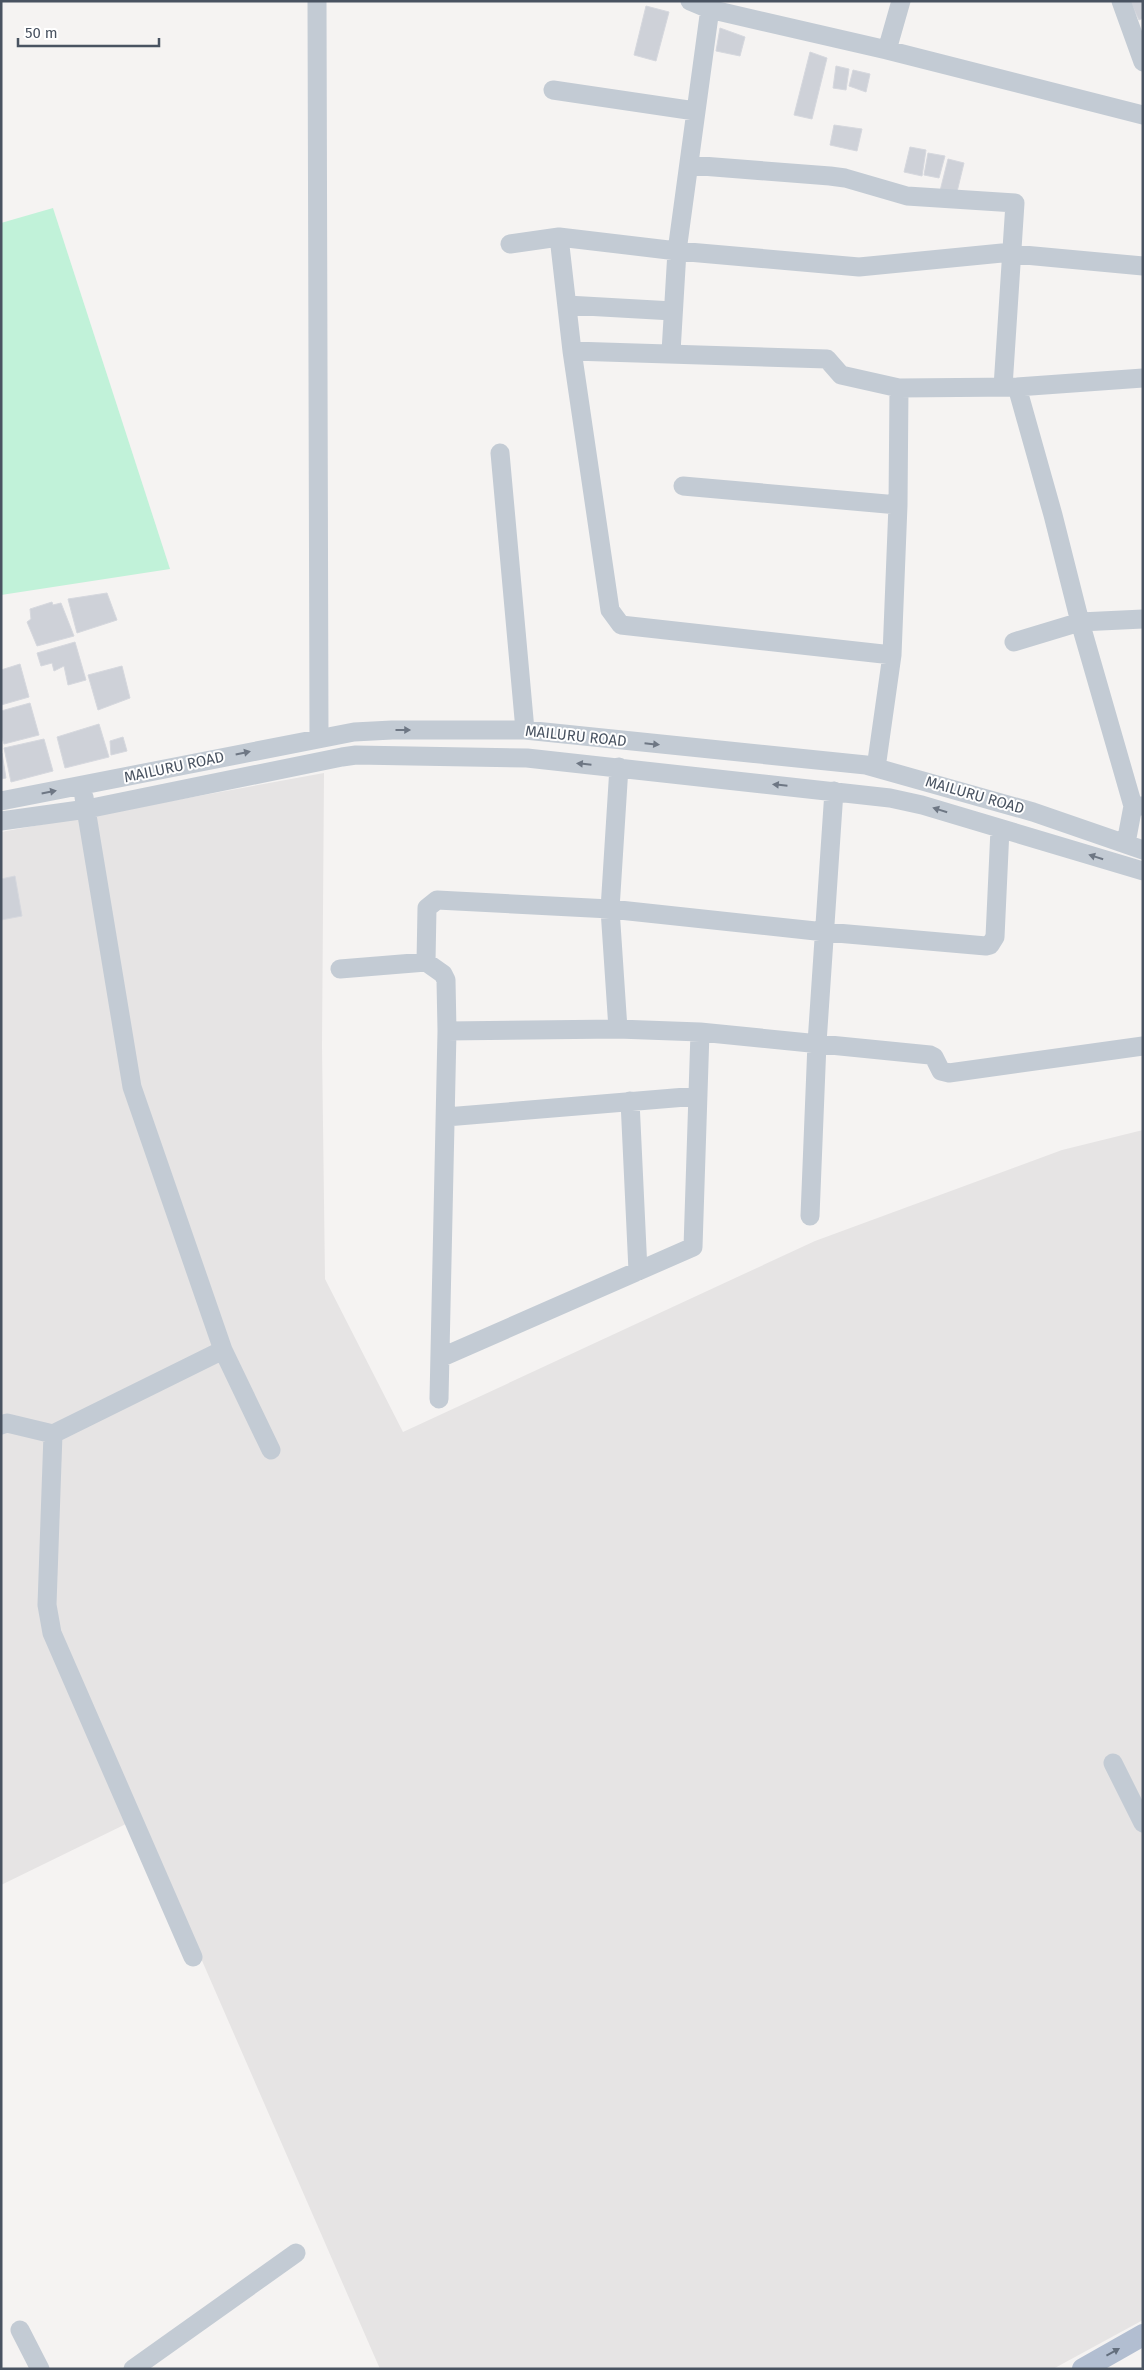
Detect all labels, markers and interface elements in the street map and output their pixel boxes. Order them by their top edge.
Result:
scale bar [18,15,159,47]
text: 50 m [25,24,58,42]
street label: MAILURU ROAD [524,722,628,750]
one-way arrow [395,726,411,734]
one-way arrow [645,740,661,748]
street label: MAILURU ROAD [122,748,226,786]
one-way arrow [235,749,250,757]
one-way arrow [576,760,592,768]
street label: MAILURU ROAD [923,772,1027,818]
one-way arrow [772,781,788,789]
one-way arrow [42,787,58,795]
one-way arrow [933,806,948,814]
one-way arrow [1088,853,1103,861]
one-way arrow [1106,2348,1120,2356]

